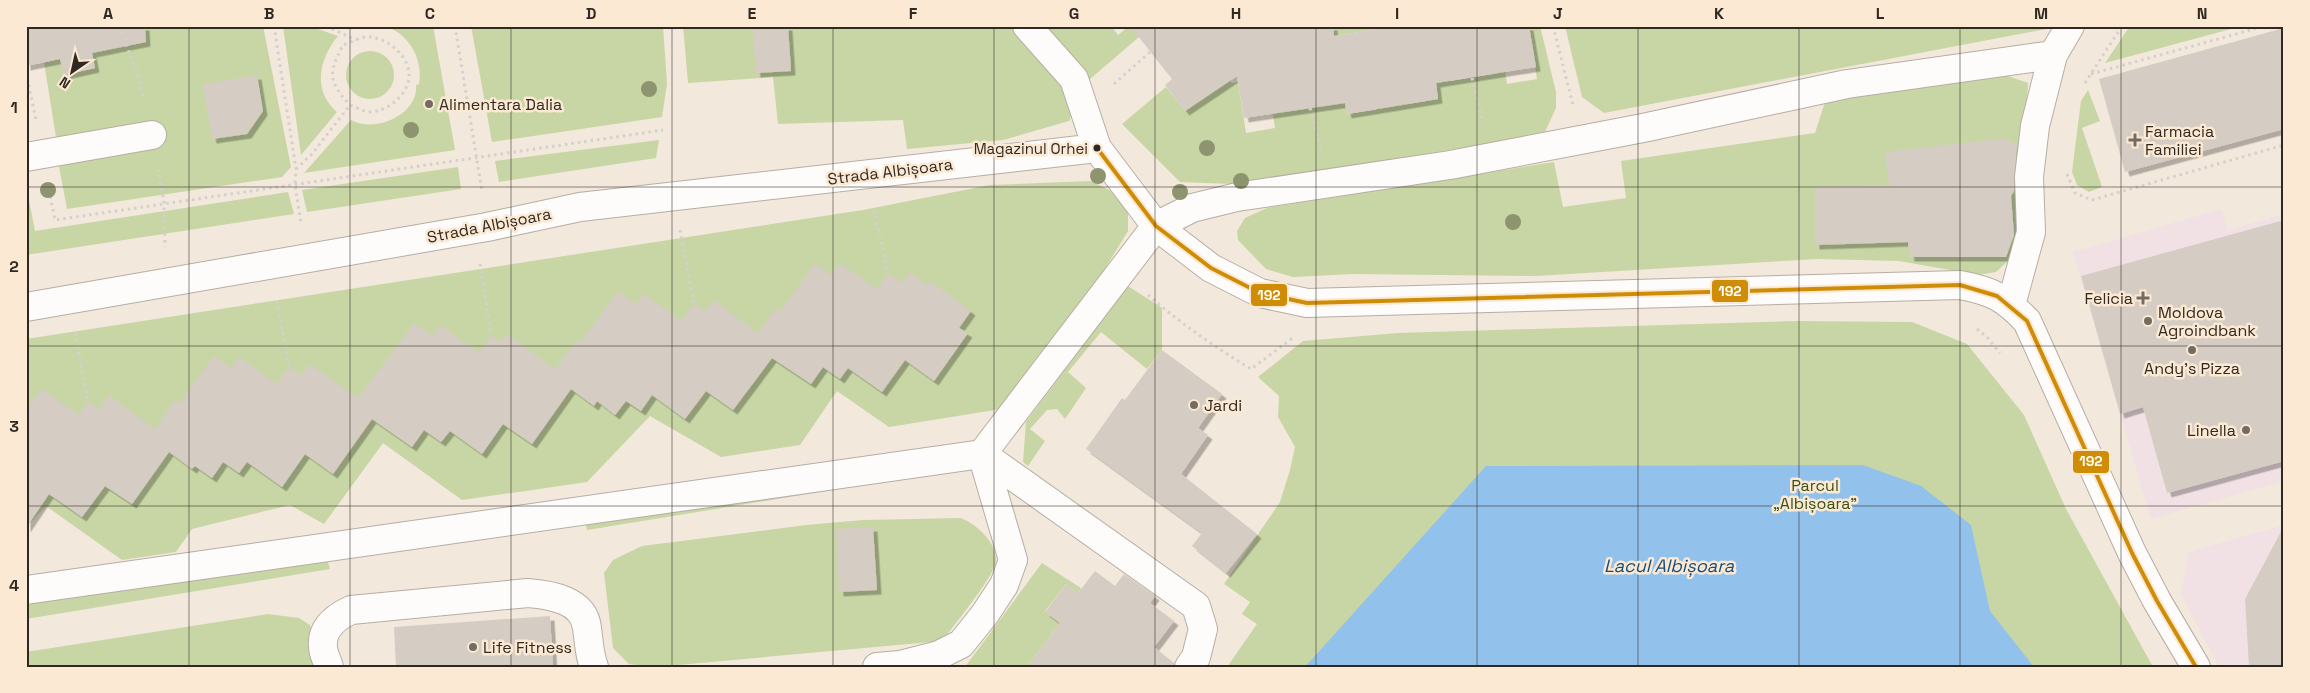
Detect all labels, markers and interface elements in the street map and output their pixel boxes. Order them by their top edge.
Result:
text: A [103,3,113,24]
text: B [264,3,274,24]
text: C [425,3,435,24]
text: D [586,3,596,24]
text: E [748,3,757,24]
text: F [909,3,918,24]
text: G [1069,3,1079,24]
text: H [1231,3,1241,24]
text: I [1395,3,1399,24]
text: J [1553,3,1563,24]
text: K [1714,3,1724,24]
text: L [1876,3,1885,24]
text: M [2034,3,2048,24]
text: N [2197,3,2207,24]
north arrow [48,48,98,98]
text: N [56,73,74,93]
place label: Alimentara Dalia [439,94,562,115]
text: 1 [10,97,18,118]
marker: Alimentara Dalia [423,98,435,110]
place label: Farmacia Familiei [2145,121,2214,160]
marker: Farmacia Familiei [2129,134,2141,146]
place label: Magazinul Orhei [974,139,1088,158]
marker: Magazinul Orhei [1092,143,1102,153]
street label: Strada Albișoara [826,153,954,190]
street label: Strada Albișoara [425,203,553,248]
text: 2 [9,256,19,277]
line badge: 192 [1711,279,1749,303]
text: 192 [1718,282,1742,300]
line badge: 192 [1250,283,1288,307]
text: 192 [1257,286,1281,304]
place label: Felicia [2084,288,2133,309]
marker: Felicia [2137,292,2149,304]
place label: Moldova Agroindbank [2158,302,2256,341]
marker: Moldova Agroindbank [2142,315,2154,327]
marker: Andy's Pizza [2186,344,2198,356]
place label: Andy's Pizza [2144,358,2240,379]
place label: Jardi [1204,395,1242,416]
marker: Jardi [1188,399,1200,411]
text: 3 [9,416,19,437]
place label: Linella [2187,420,2236,441]
marker: Linella [2240,424,2252,436]
line badge: 192 [2072,450,2110,474]
text: 192 [2079,452,2103,470]
park label: Parcul „Albișoara” [1773,475,1857,514]
water label: Lacul Albișoara [1604,554,1735,577]
text: 4 [9,575,19,596]
place label: Life Fitness [483,637,572,658]
marker: Life Fitness [467,641,479,653]

